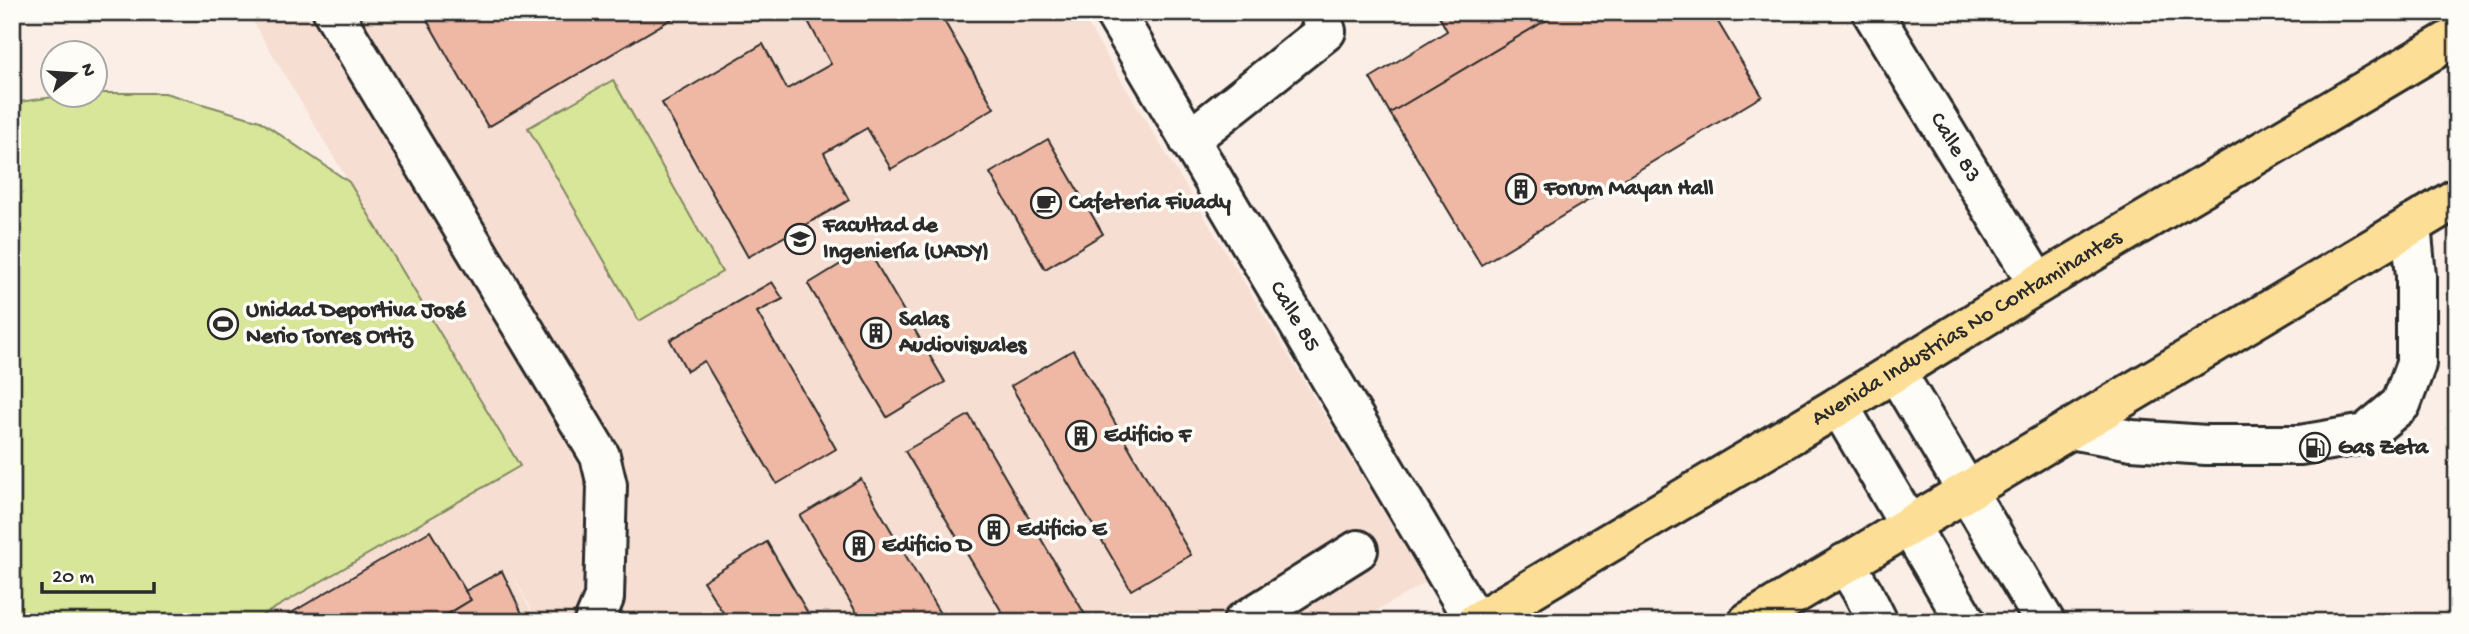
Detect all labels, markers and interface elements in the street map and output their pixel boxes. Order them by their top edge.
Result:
north arrow [38,38,108,108]
text: N [74,61,100,79]
street label: Calle 83 [1923,108,1986,188]
building icon: Forum Mayan Hall [1504,172,1538,206]
place label: Forum Mayan Hall [1543,176,1714,203]
cafe icon: Cafeteria Fiuady [1029,186,1063,220]
place label: Cafeteria Fiuady [1069,190,1232,217]
place label: Facultad de Ingeniería (UADY) [822,213,989,266]
school or university icon: Facultad de Ingeniería (UADY) [783,222,817,256]
street label: Avenida Industrias No Contaminantes [1807,224,2127,432]
street label: Calle 85 [1263,276,1326,357]
place label: Unidad Deportiva José Nerio Torres Ortiz [246,298,467,351]
sports icon: Unidad Deportiva José Nerio Torres Ortiz [206,307,240,341]
place label: Salas Audiovisuales [898,307,1028,360]
building icon: Salas Audiovisuales [859,316,893,350]
building icon: Edificio F [1064,419,1098,453]
place label: Edificio F [1104,423,1193,450]
fuel station icon: Gas Zeta [2298,431,2332,465]
place label: Gas Zeta [2338,435,2429,462]
building icon: Edificio E [977,513,1011,547]
place label: Edificio E [1017,517,1108,544]
building icon: Edificio D [842,529,876,563]
place label: Edificio D [882,533,973,560]
scale bar [42,550,154,594]
text: 20 m [52,566,94,591]

